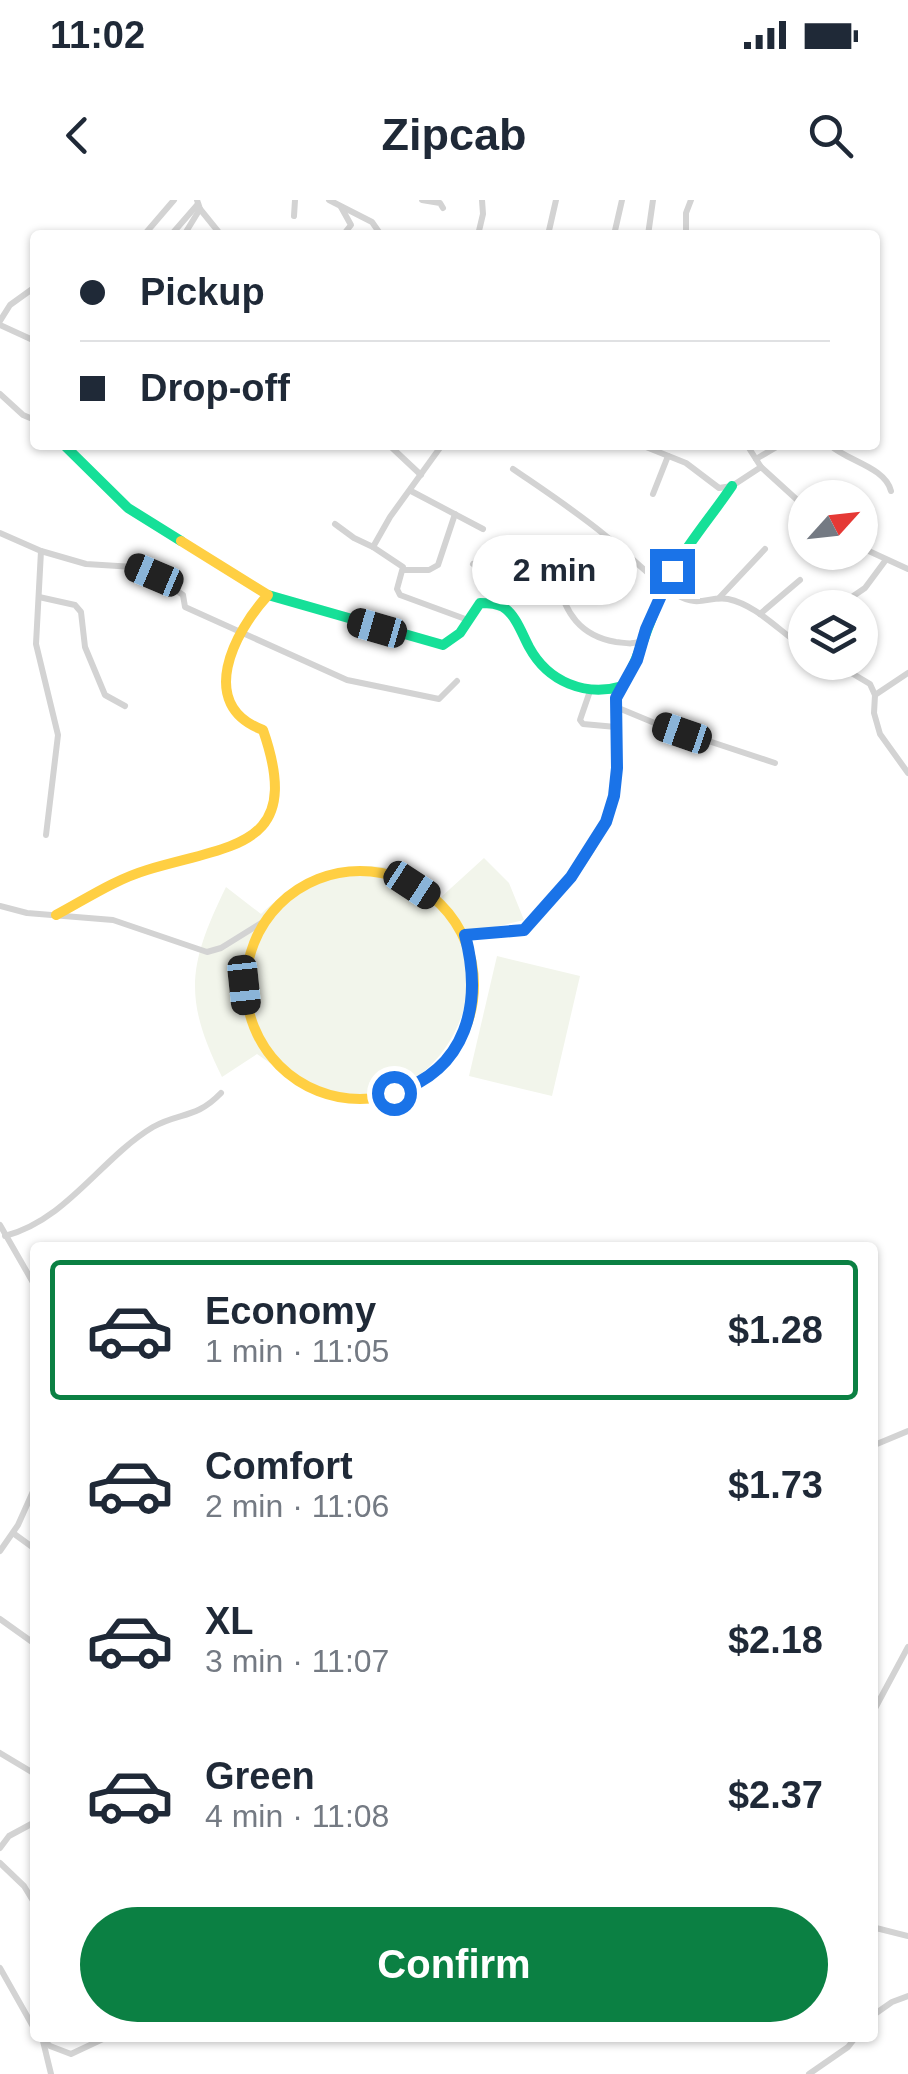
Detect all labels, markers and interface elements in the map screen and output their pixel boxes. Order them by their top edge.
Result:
text: 11:02 [50,14,145,56]
icon: back [50,108,105,163]
icon: search [803,108,858,163]
text: Zipcab [381,109,527,160]
text: Pickup [140,271,265,313]
text: Drop-off [140,367,290,409]
north arrow [788,480,878,570]
map controls [788,480,878,680]
callout: 2 min [472,536,637,606]
car [121,549,187,601]
route end [650,549,695,594]
text: 2 min [513,552,596,588]
button: layers [788,590,878,680]
car [344,605,410,651]
car [649,709,715,757]
car [379,856,445,914]
car [226,954,262,1016]
route start [372,1071,417,1116]
icon: car [85,1285,175,1375]
text: Economy [205,1290,376,1332]
text: $1.28 [728,1309,823,1351]
text: 1 min · 11:05 [205,1333,389,1369]
icon: car [85,1440,175,1530]
text: Comfort [205,1445,353,1487]
text: $1.73 [728,1464,823,1506]
text: 2 min · 11:06 [205,1488,389,1524]
icon: car [85,1595,175,1685]
text: XL [205,1600,254,1642]
text: $2.18 [728,1619,823,1661]
text: 3 min · 11:07 [205,1643,389,1679]
icon: car [85,1750,175,1840]
text: Green [205,1755,315,1797]
text: $2.37 [728,1774,823,1816]
text: 4 min · 11:08 [205,1798,389,1834]
button: Confirm [80,1907,828,2022]

